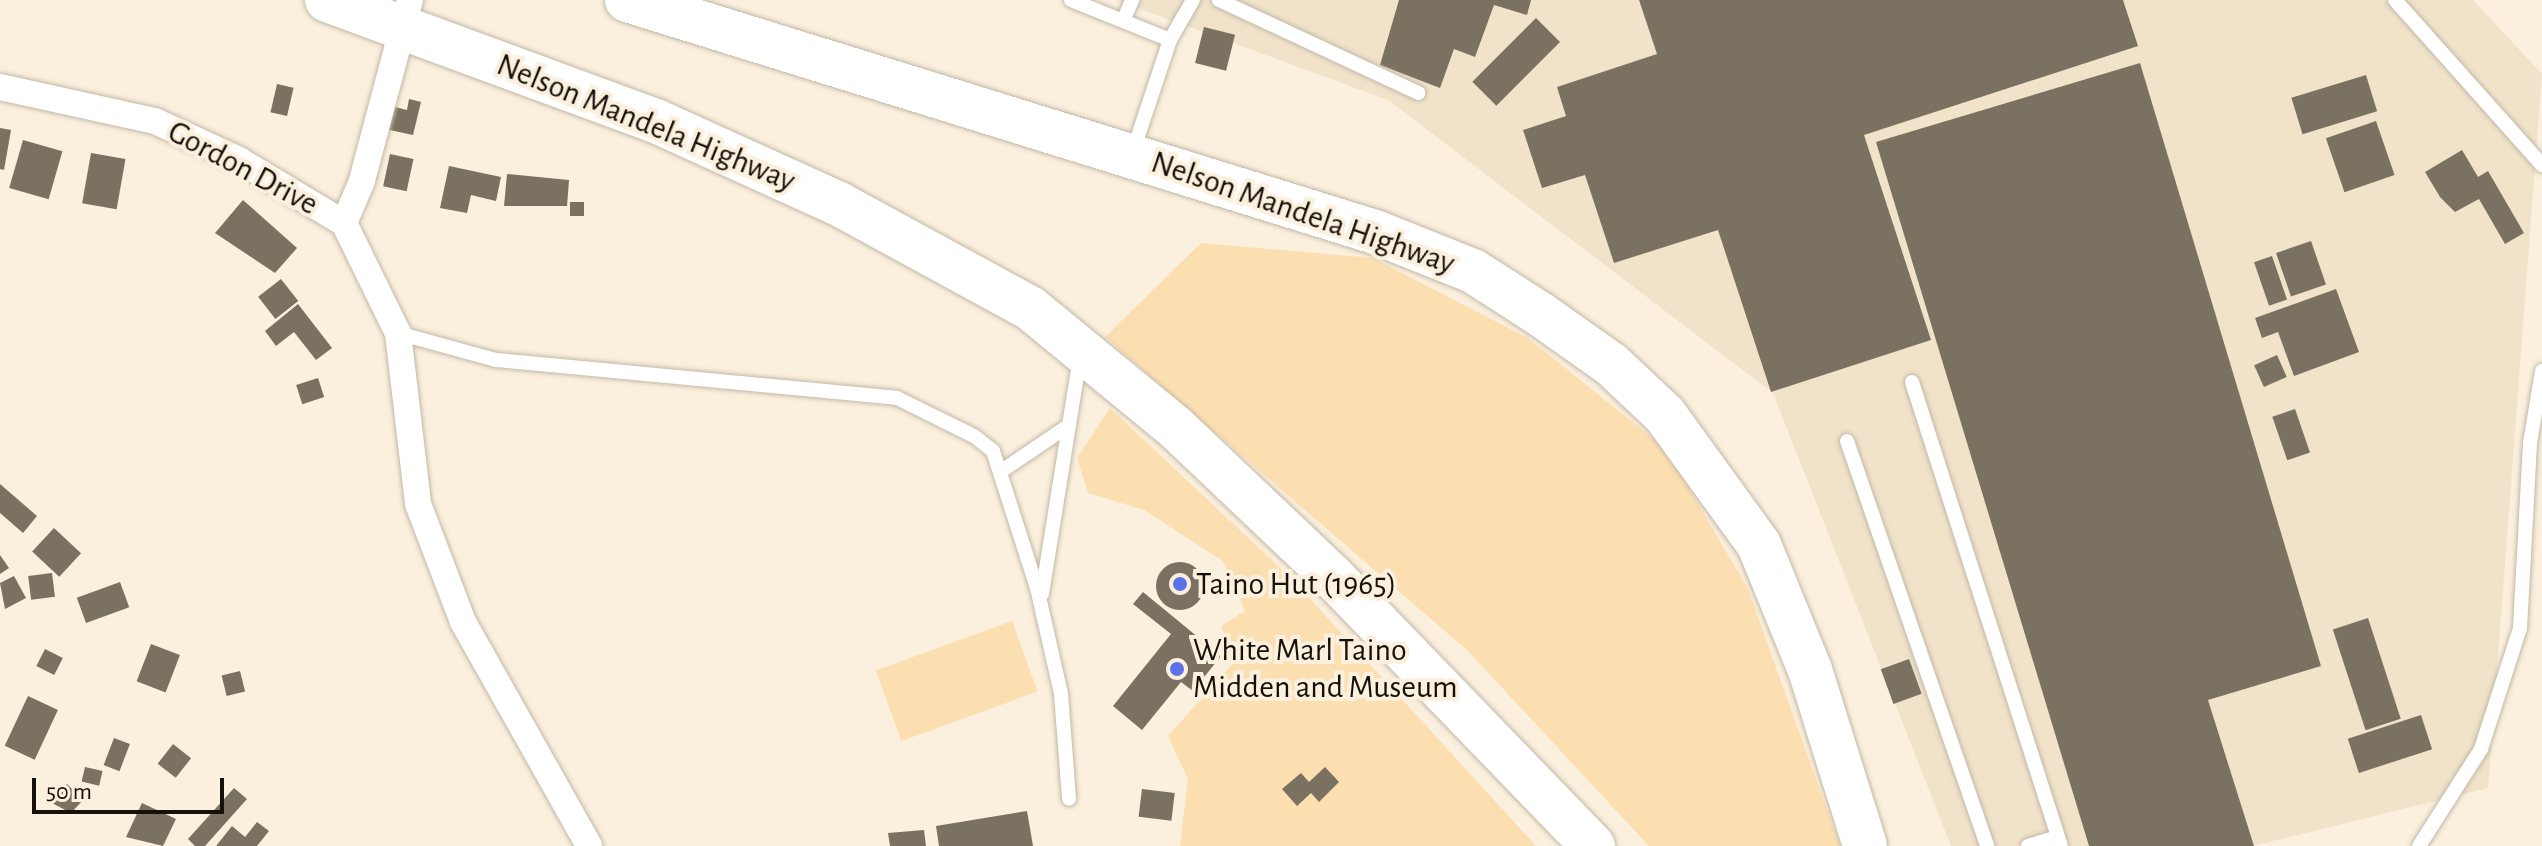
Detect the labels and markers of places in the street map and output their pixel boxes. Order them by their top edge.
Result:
place label: Taino Hut (1965) [1196,565,1396,603]
marker: Taino Hut (1965) [1171,575,1189,593]
place label: White Marl Taino Midden and Museum [1193,632,1458,707]
marker: White Marl Taino Midden and Museum [1168,660,1186,678]

